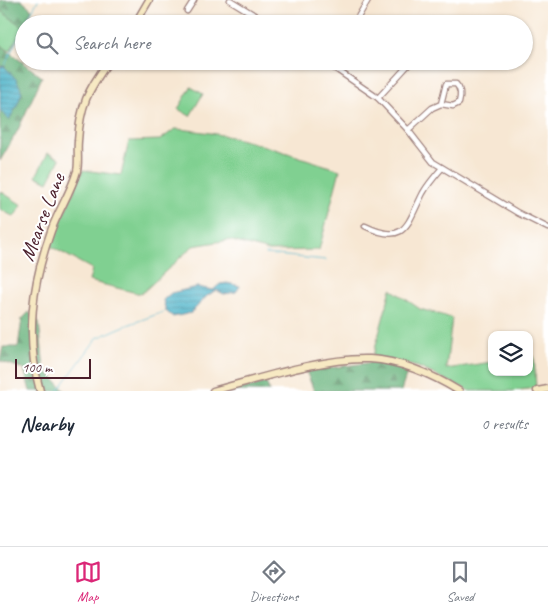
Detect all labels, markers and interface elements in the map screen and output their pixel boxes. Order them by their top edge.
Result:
search box [15,15,533,70]
icon: search [33,29,61,57]
text: Search here [73,31,150,55]
street label: Mearse Lane [13,169,71,264]
map controls [488,331,533,376]
button: layers [488,331,533,376]
scale bar [15,356,91,379]
text: 100 m [22,359,52,376]
text: Nearby [20,411,73,437]
text: 0 results [481,414,528,434]
tab: Map [74,558,102,605]
tab: Directions [250,558,298,605]
tab: Saved [446,558,474,605]

